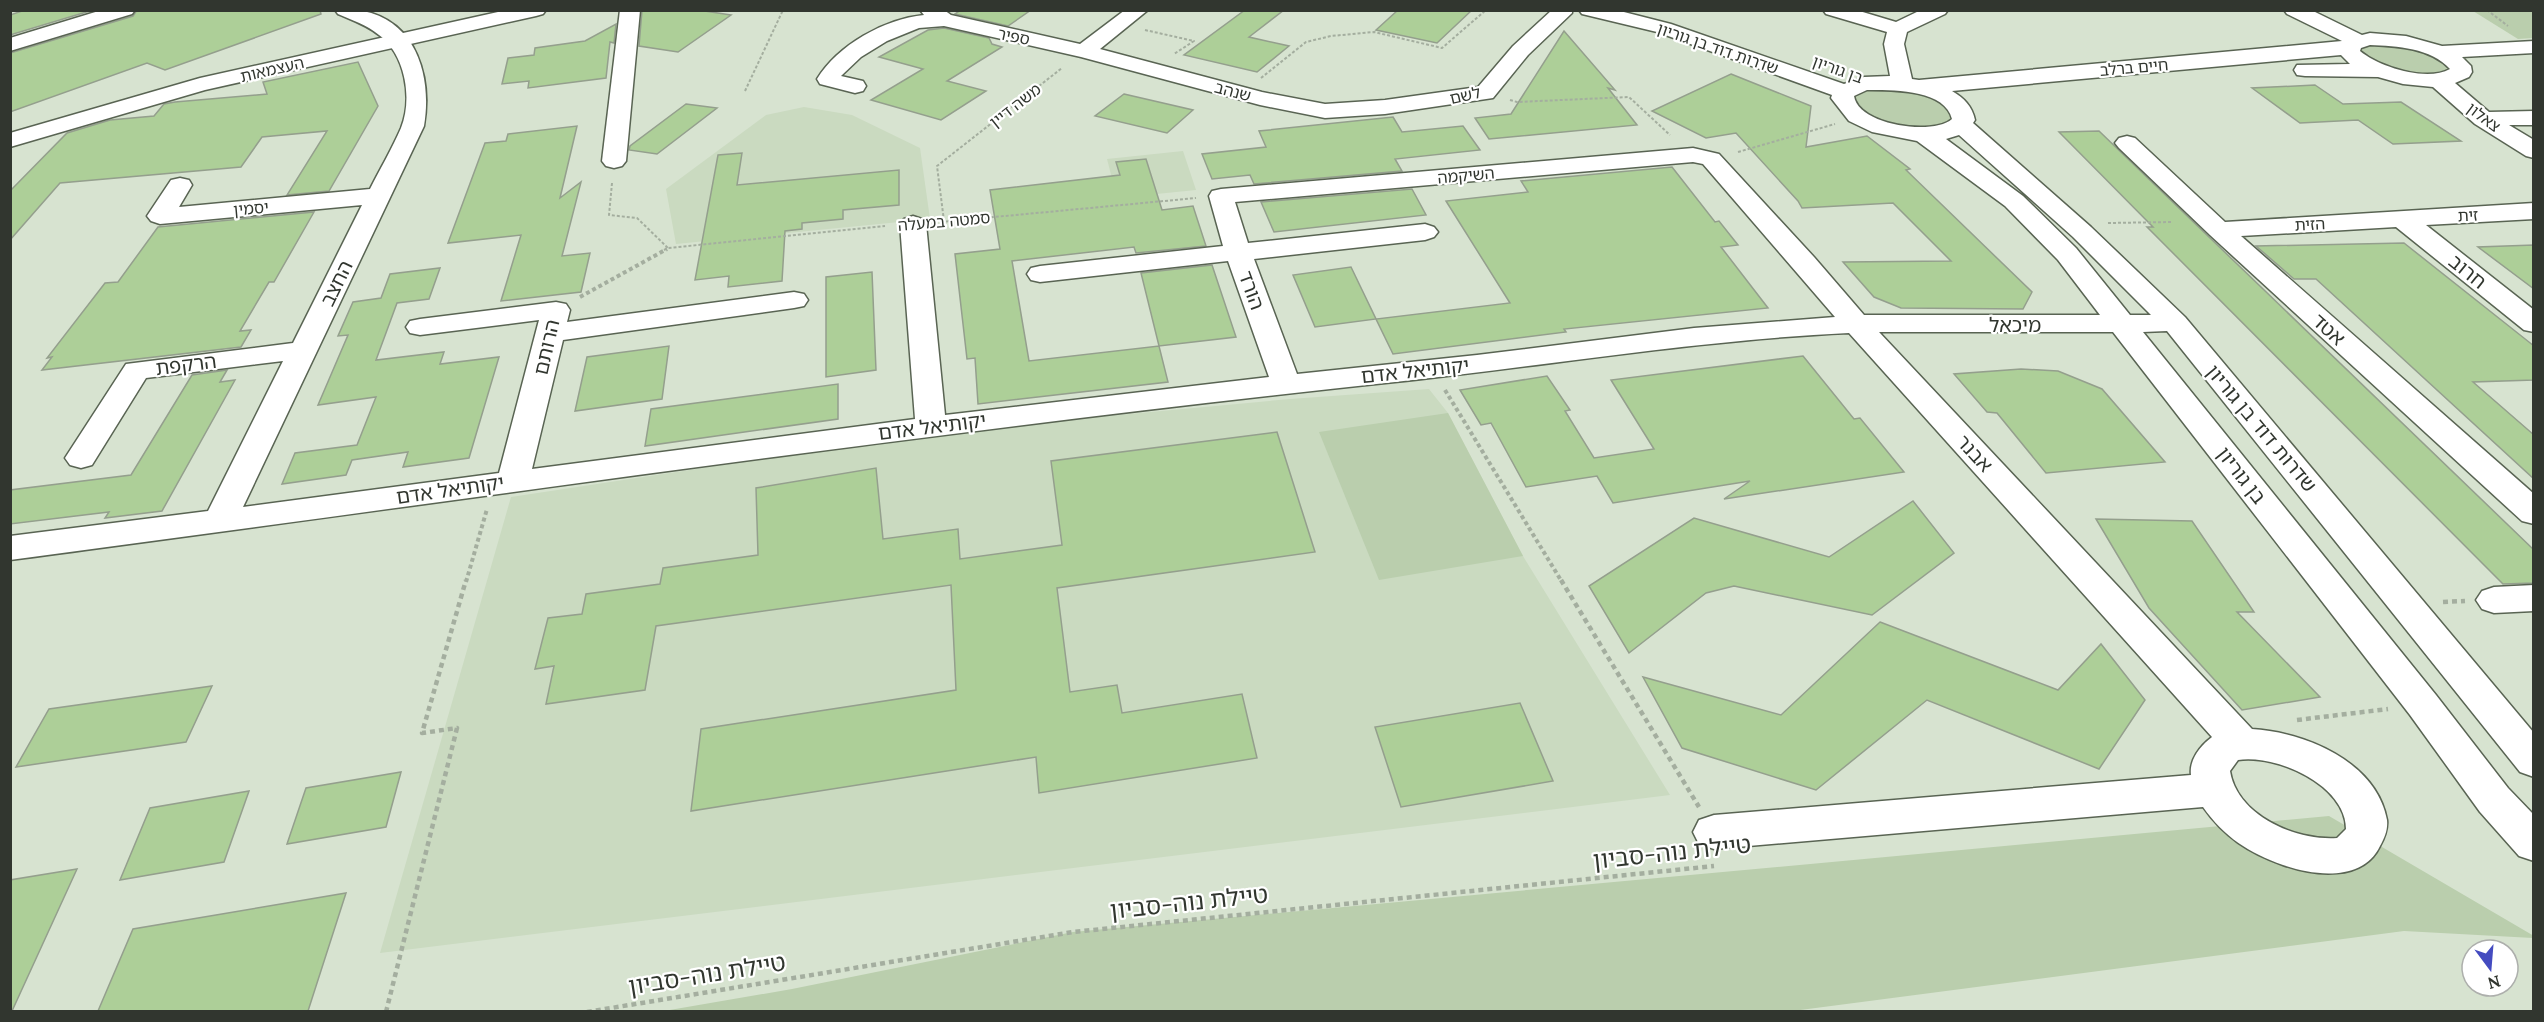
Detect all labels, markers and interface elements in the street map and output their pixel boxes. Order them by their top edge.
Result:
street label: שדרות דוד בן גוריון [1655,18,1781,78]
street label: ספיר [996,23,1032,49]
street label: בן גוריון [1810,51,1866,87]
street label: העצמאות [238,52,306,86]
street label: חיים ברלב [2099,54,2169,80]
street label: שנהב [1213,77,1253,105]
street label: משה דיין [985,79,1045,131]
street label: לשם [1448,82,1482,108]
street label: צאלון [2463,98,2505,136]
street label: השיקמה [1437,163,1495,187]
street label: יסמין [232,196,270,220]
street label: זית [2457,204,2479,226]
street label: סמטה במעלה [897,207,991,235]
street label: הזית [2294,213,2326,235]
street label: חרוב [2444,248,2492,294]
street label: החצב [314,256,358,310]
street label: הורד [1233,267,1271,313]
street label: אטד [2307,308,2351,350]
street label: מיכאל [1989,312,2041,337]
street label: הרותם [527,317,565,377]
street label: הרקפת [154,348,218,380]
street label: יקותיאל אדם [1360,352,1470,388]
street label: שדרות דוד בן גוריון [2202,360,2322,496]
street label: יקותיאל אדם [877,407,987,445]
street label: אבנר [1951,429,1999,477]
street label: בן גוריון [2212,442,2272,508]
street label: יקותיאל אדם [394,469,506,509]
street label: טיילת נוה-סביון [1591,828,1753,876]
street label: טיילת נוה-סביון [1108,878,1270,926]
north arrow [2460,938,2520,998]
street label: טיילת נוה-סביון [626,946,788,1002]
text: N [2485,971,2503,994]

